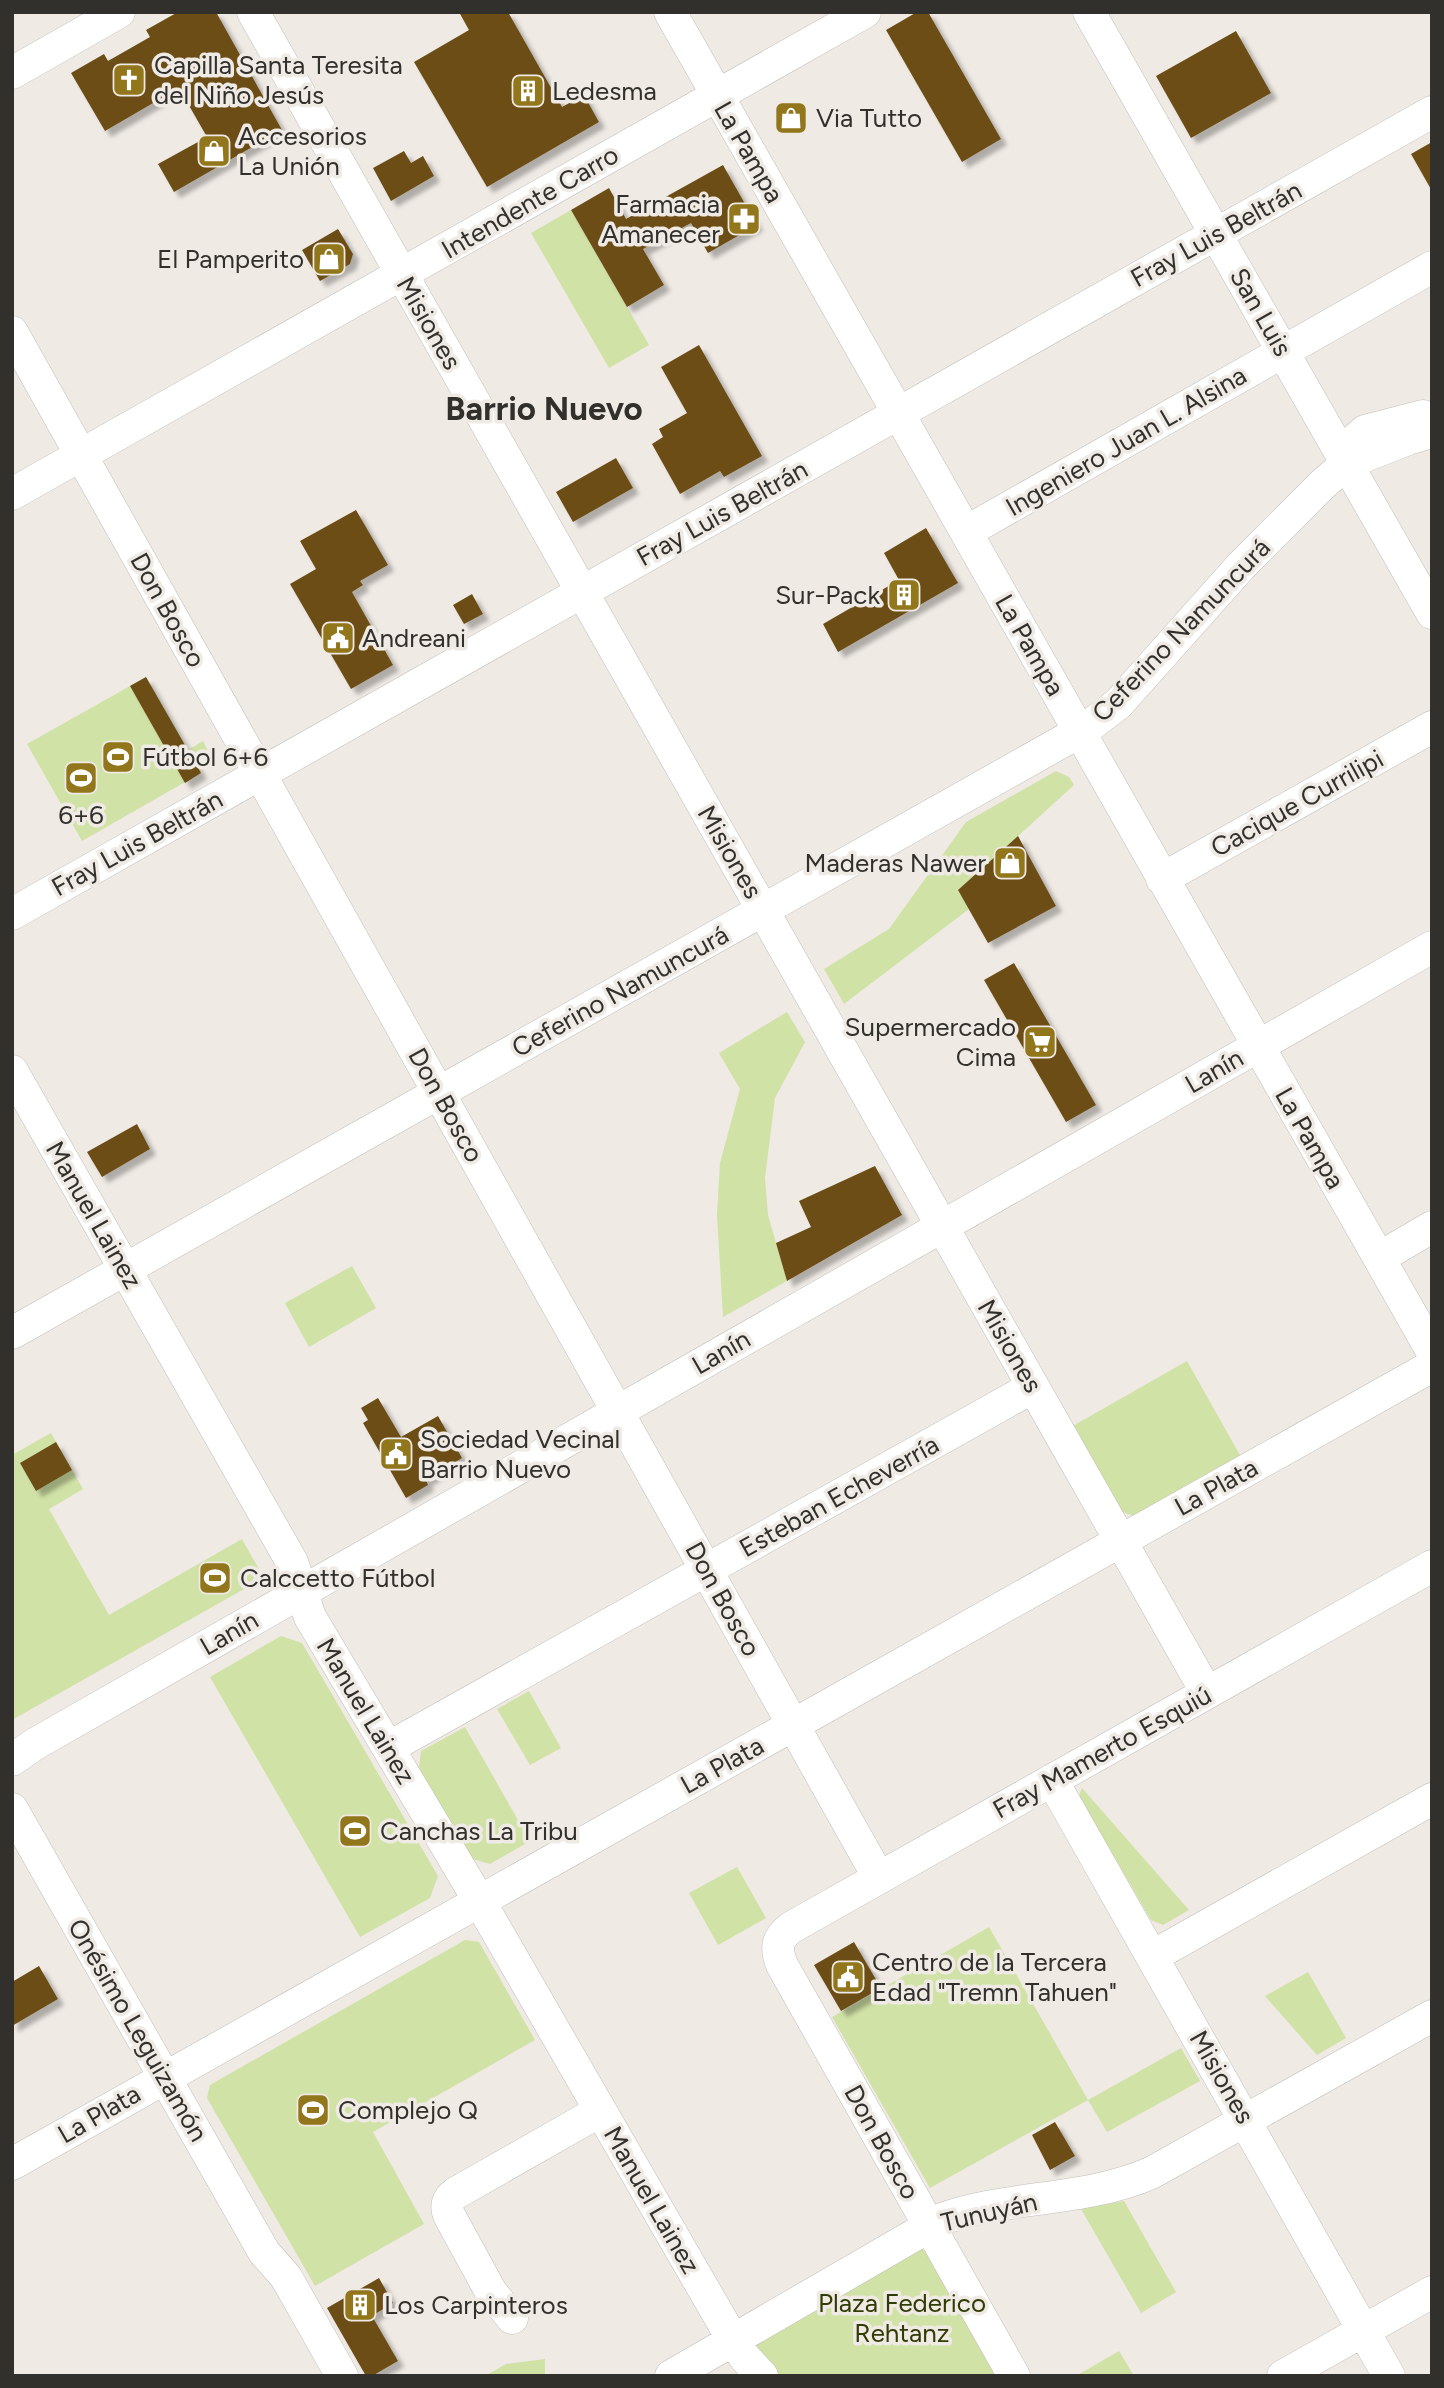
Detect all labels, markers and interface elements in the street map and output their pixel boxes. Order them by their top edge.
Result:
place label: Capilla Santa Teresita del Niño Jesús [154,49,403,111]
church icon: Capilla Santa Teresita del Niño Jesús [110,61,148,99]
building icon: Ledesma [509,72,547,110]
place label: Ledesma [552,75,657,107]
street label: La Pampa [707,95,791,209]
shop icon: Via Tutto [772,99,810,137]
place label: Via Tutto [816,102,922,134]
place label: Accesorios La Unión [238,120,367,182]
shop icon: Accesorios La Unión [195,132,233,170]
street label: Intendente Carro [436,138,624,266]
street label: Fray Luis Beltrán [1125,174,1307,294]
place label: Farmacia Amanecer [601,188,720,250]
pharmacy icon: Farmacia Amanecer [725,200,763,238]
shop icon: El Pamperito [310,240,348,278]
place label: El Pamperito [157,243,304,275]
street label: San Luis [1223,262,1299,362]
street label: Misiones [390,271,468,375]
street label: Ingeniero Juan L. Alsina [1000,359,1252,523]
district label: Barrio Nuevo [445,389,643,428]
street label: Fray Luis Beltrán [631,453,813,573]
street label: Ceferino Namuncurá [1085,532,1277,728]
street label: Don Bosco [123,547,213,673]
building icon: Sur-Pack [885,576,923,614]
place label: Sur-Pack [775,579,880,611]
street label: La Pampa [988,588,1072,702]
public building icon: Andreani [319,619,357,657]
place label: Andreani [362,622,466,654]
sports icon: Fútbol 6+6 [99,738,137,776]
place label: Fútbol 6+6 [142,741,268,773]
street label: Cacique Currilipi [1205,742,1389,864]
sports icon: 6+6 [62,759,100,797]
street label: Fray Luis Beltrán [46,783,228,903]
place label: 6+6 [58,799,104,831]
street label: Misiones [691,800,769,904]
shop icon: Maderas Nawer [991,844,1029,882]
place label: Maderas Nawer [804,847,986,879]
street label: Ceferino Namuncurá [506,918,734,1064]
place label: Supermercado Cima [844,1011,1016,1073]
supermarket icon: Supermercado Cima [1021,1023,1059,1061]
street label: Don Bosco [401,1042,491,1168]
street label: Lanín [1179,1042,1249,1100]
street label: La Pampa [1268,1081,1352,1195]
street label: Manuel Lainez [39,1136,149,1294]
street label: Misiones [971,1294,1049,1398]
street label: Lanín [686,1323,756,1381]
place label: Sociedad Vecinal Barrio Nuevo [420,1423,620,1485]
street label: Esteban Echeverría [734,1428,944,1564]
public building icon: Sociedad Vecinal Barrio Nuevo [377,1435,415,1473]
street label: La Plata [1169,1451,1263,1523]
street label: Don Bosco [678,1536,768,1662]
sports icon: Calccetto Fútbol [196,1559,234,1597]
place label: Calccetto Fútbol [240,1562,435,1594]
street label: Lanín [194,1604,264,1662]
street label: Manuel Lainez [310,1632,422,1790]
street label: Fray Mamerto Esquiú [987,1679,1217,1825]
street label: La Plata [675,1729,769,1801]
sports icon: Canchas La Tribu [336,1812,374,1850]
place label: Canchas La Tribu [380,1815,578,1847]
street label: Onésimo Leguizamón [61,1913,215,2147]
place label: Centro de la Tercera Edad "Tremn Tahuen" [872,1946,1117,2008]
public building icon: Centro de la Tercera Edad "Tremn Tahuen" [829,1958,867,1996]
street label: Misiones [1183,2025,1261,2129]
street label: La Plata [52,2078,146,2150]
street label: Don Bosco [837,2079,927,2205]
sports icon: Complejo Q [294,2091,332,2129]
place label: Complejo Q [338,2094,478,2126]
street label: Manuel Lainez [597,2121,707,2279]
street label: Tunuyán [938,2185,1040,2239]
building icon: Los Carpinteros [341,2286,379,2324]
park label: Plaza Federico Rehtanz [818,2287,986,2349]
place label: Los Carpinteros [384,2289,568,2321]

